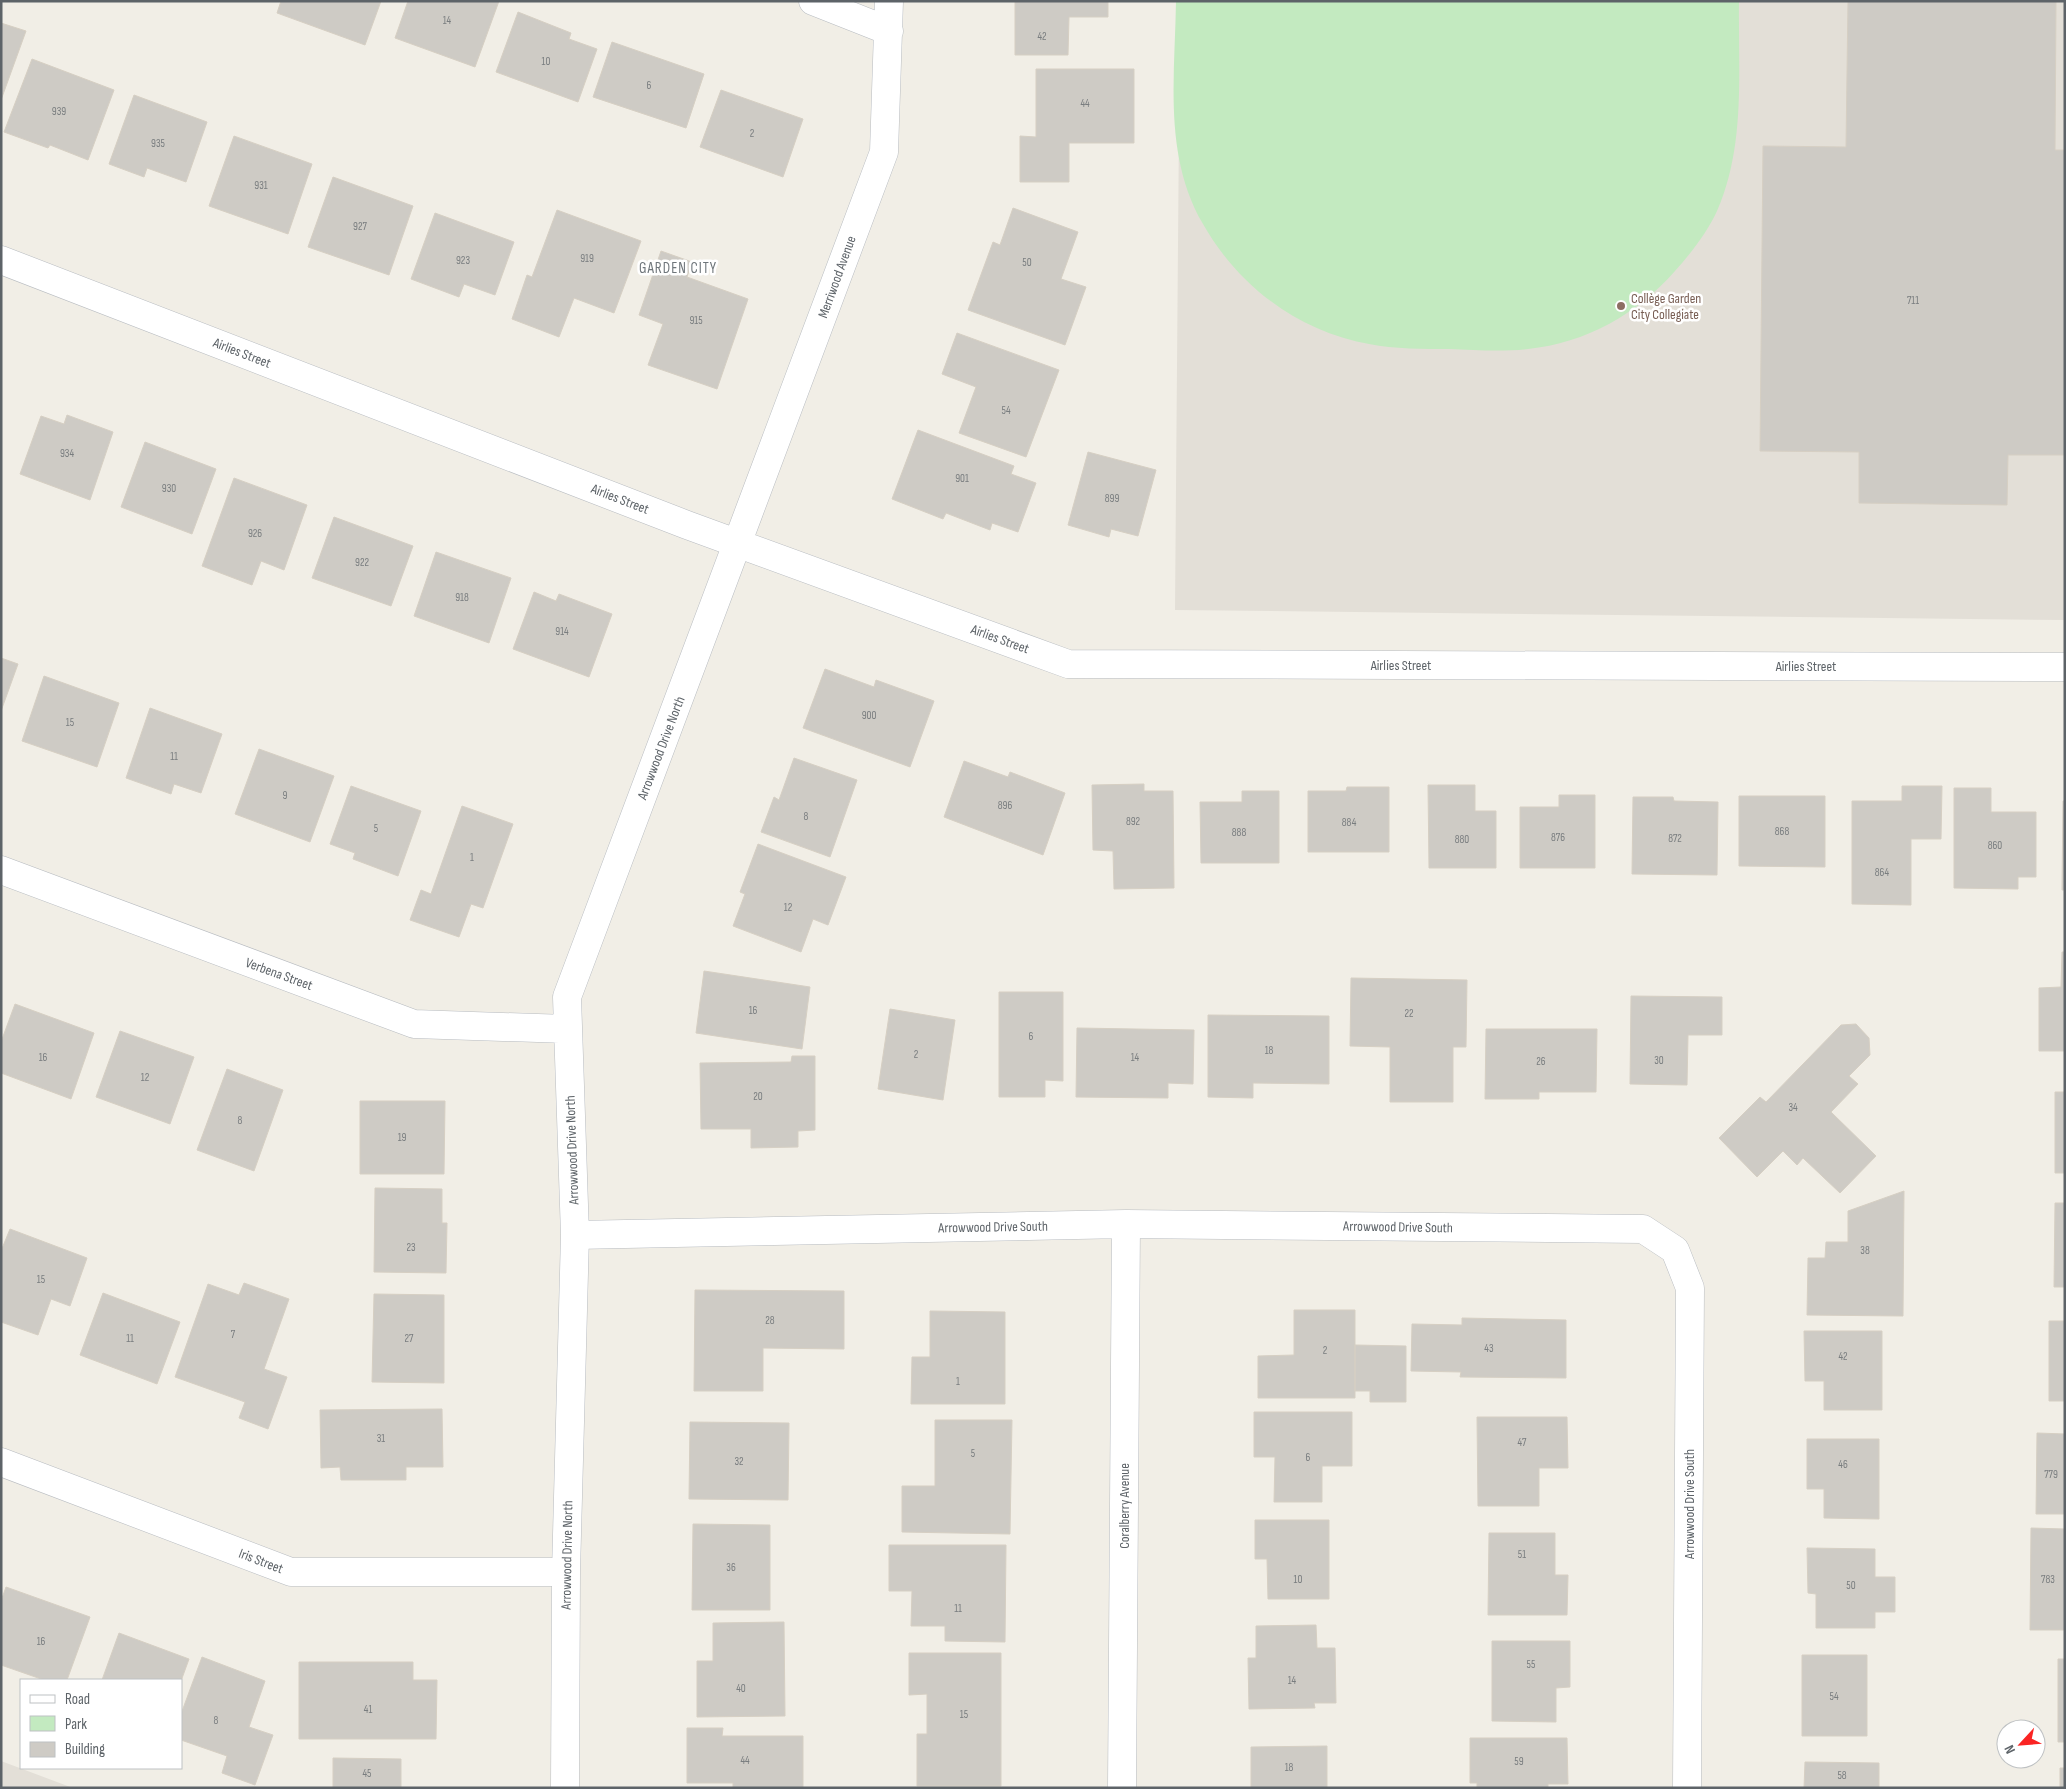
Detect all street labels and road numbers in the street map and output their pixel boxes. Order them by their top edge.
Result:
street label: Merriwood Avenue [814,234,860,320]
street label: Airlies Street [210,334,273,372]
street label: Airlies Street [588,480,651,518]
street label: Airlies Street [968,620,1031,657]
street label: Airlies Street [1370,657,1431,674]
street label: Airlies Street [1775,658,1836,675]
street label: Arrowwood Drive North [633,694,689,803]
street label: Verbena Street [243,954,315,994]
street label: Arrowwood Drive North [562,1095,582,1206]
street label: Arrowwood Drive South [937,1218,1048,1236]
street label: Arrowwood Drive South [1342,1218,1453,1236]
street label: Arrowwood Drive South [1681,1449,1698,1560]
street label: Coralberry Avenue [1116,1463,1133,1549]
street label: Arrowwood Drive North [558,1500,576,1611]
street label: Iris Street [236,1545,286,1577]

